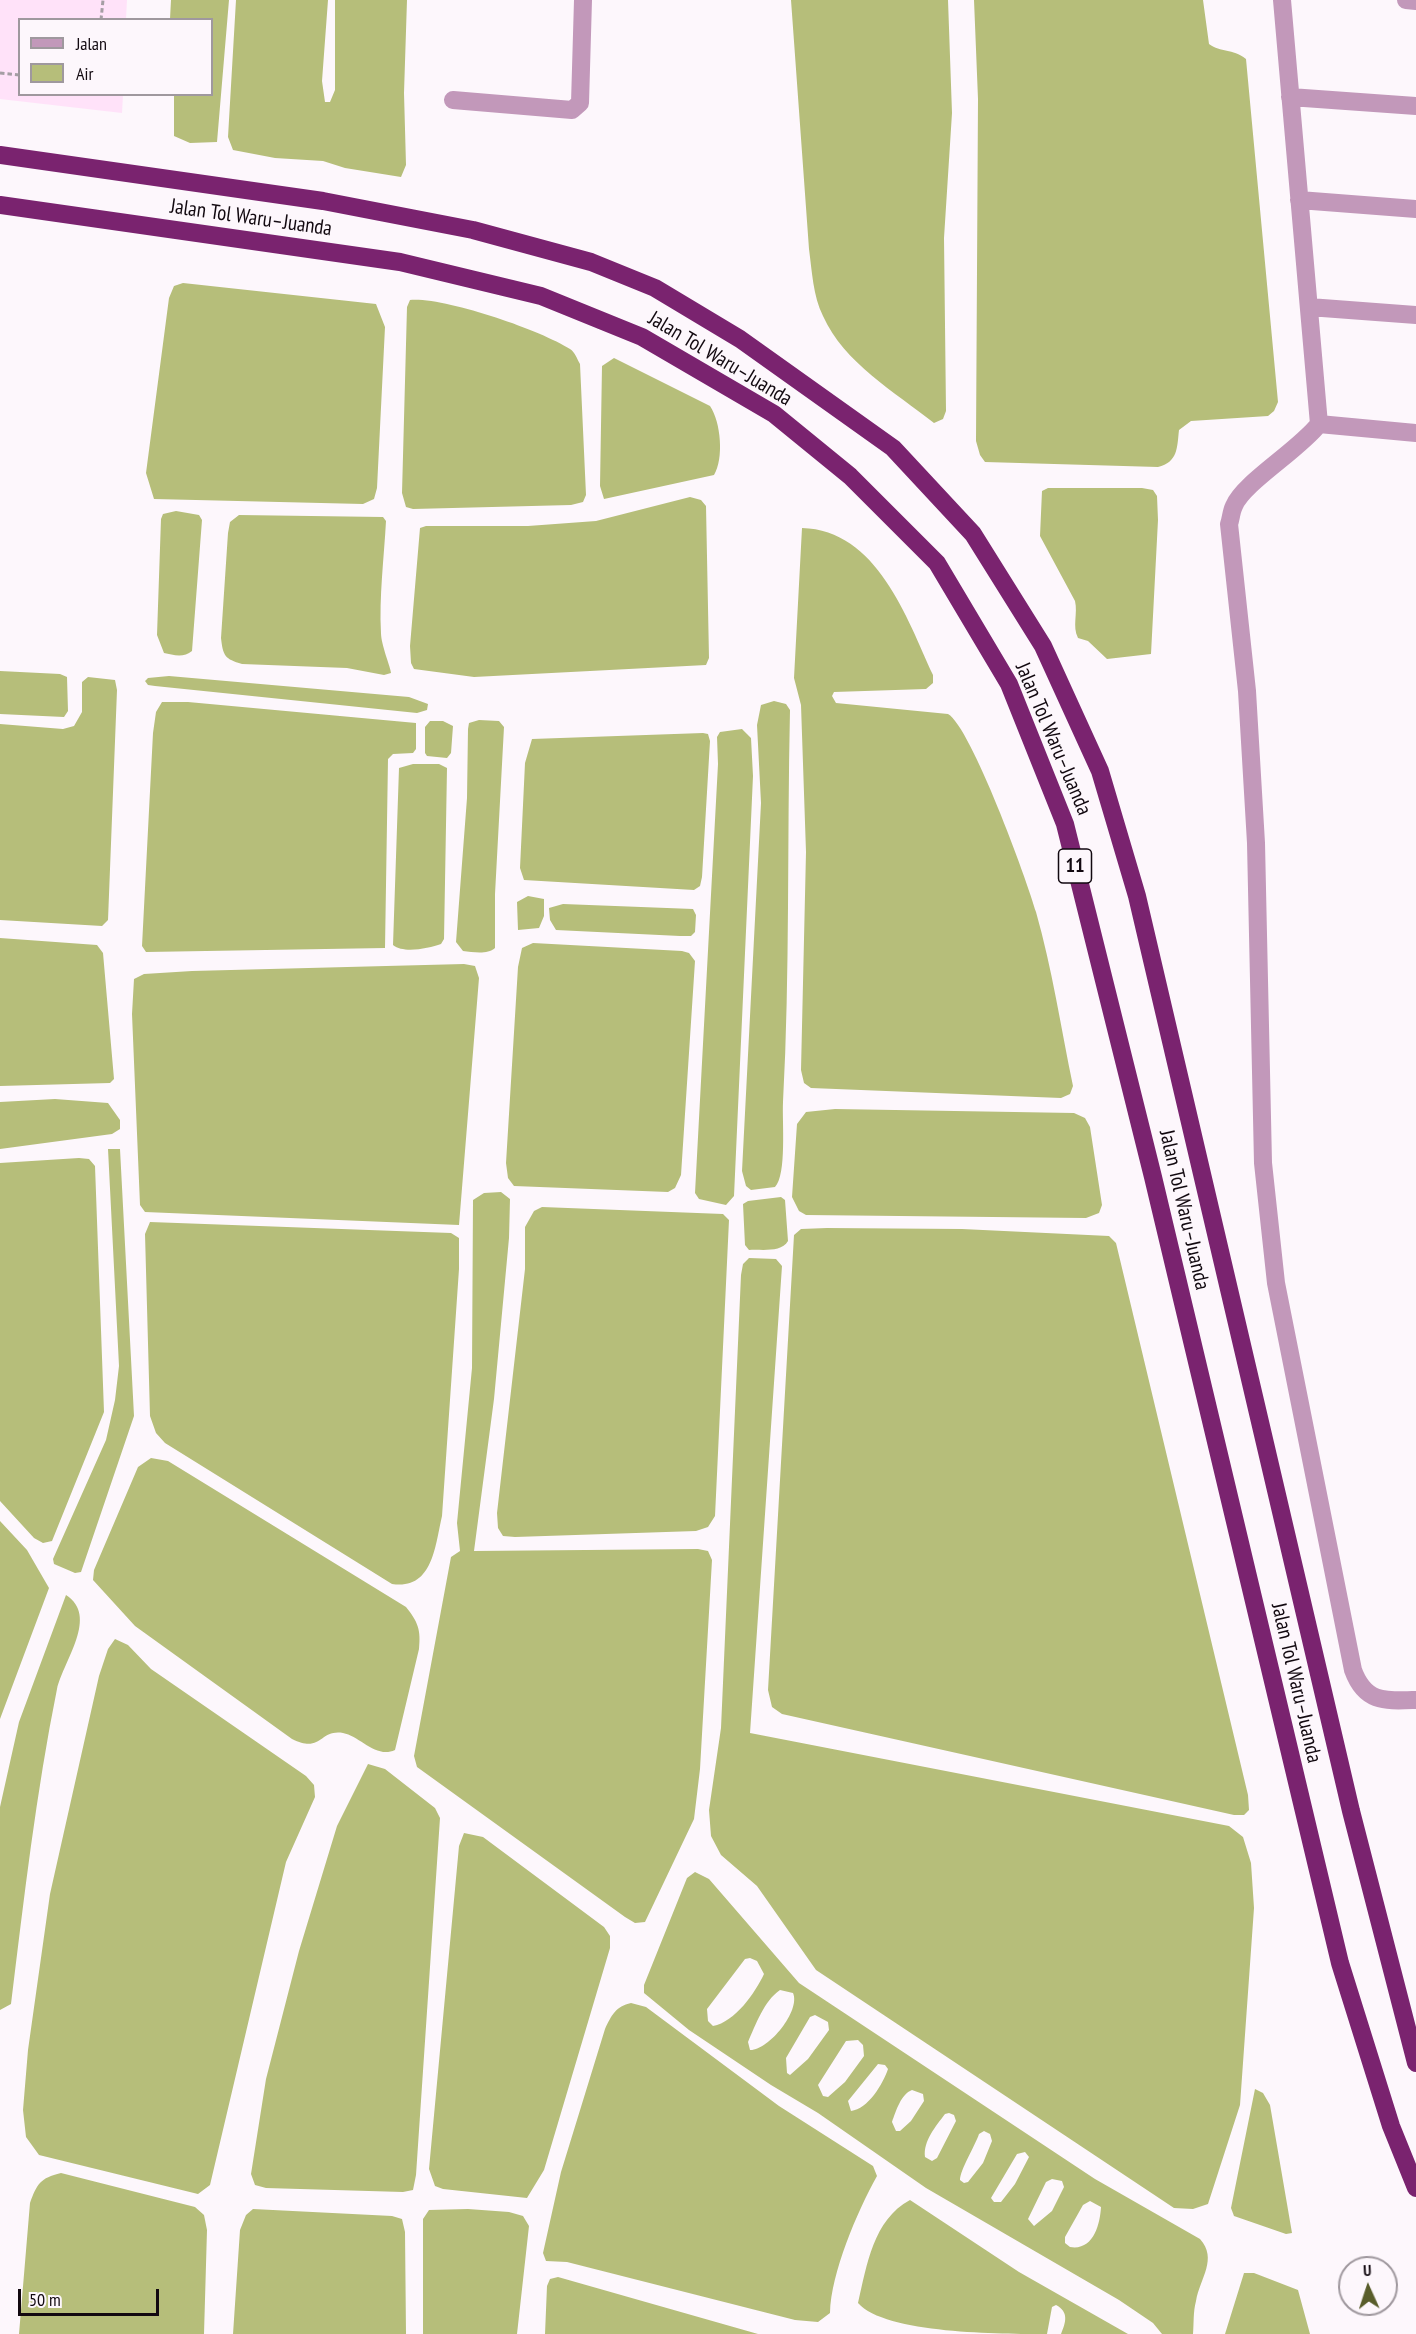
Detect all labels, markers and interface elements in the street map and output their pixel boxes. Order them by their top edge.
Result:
legend [18,18,213,96]
text: Jalan [76,32,107,55]
text: Air [76,62,93,85]
street label: Jalan Tol Waru–Juanda [168,194,334,242]
street label: Jalan Tol Waru–Juanda [644,306,796,412]
street label: Jalan Tol Waru–Juanda [1010,659,1096,819]
road number: 11 [1058,849,1092,883]
street label: Jalan Tol Waru–Juanda [1153,1128,1215,1292]
street label: Jalan Tol Waru–Juanda [1265,1601,1327,1765]
north arrow [1338,2256,1398,2316]
text: U [1363,2260,1372,2280]
scale bar [21,2277,162,2315]
text: 50 m [29,2288,61,2311]

